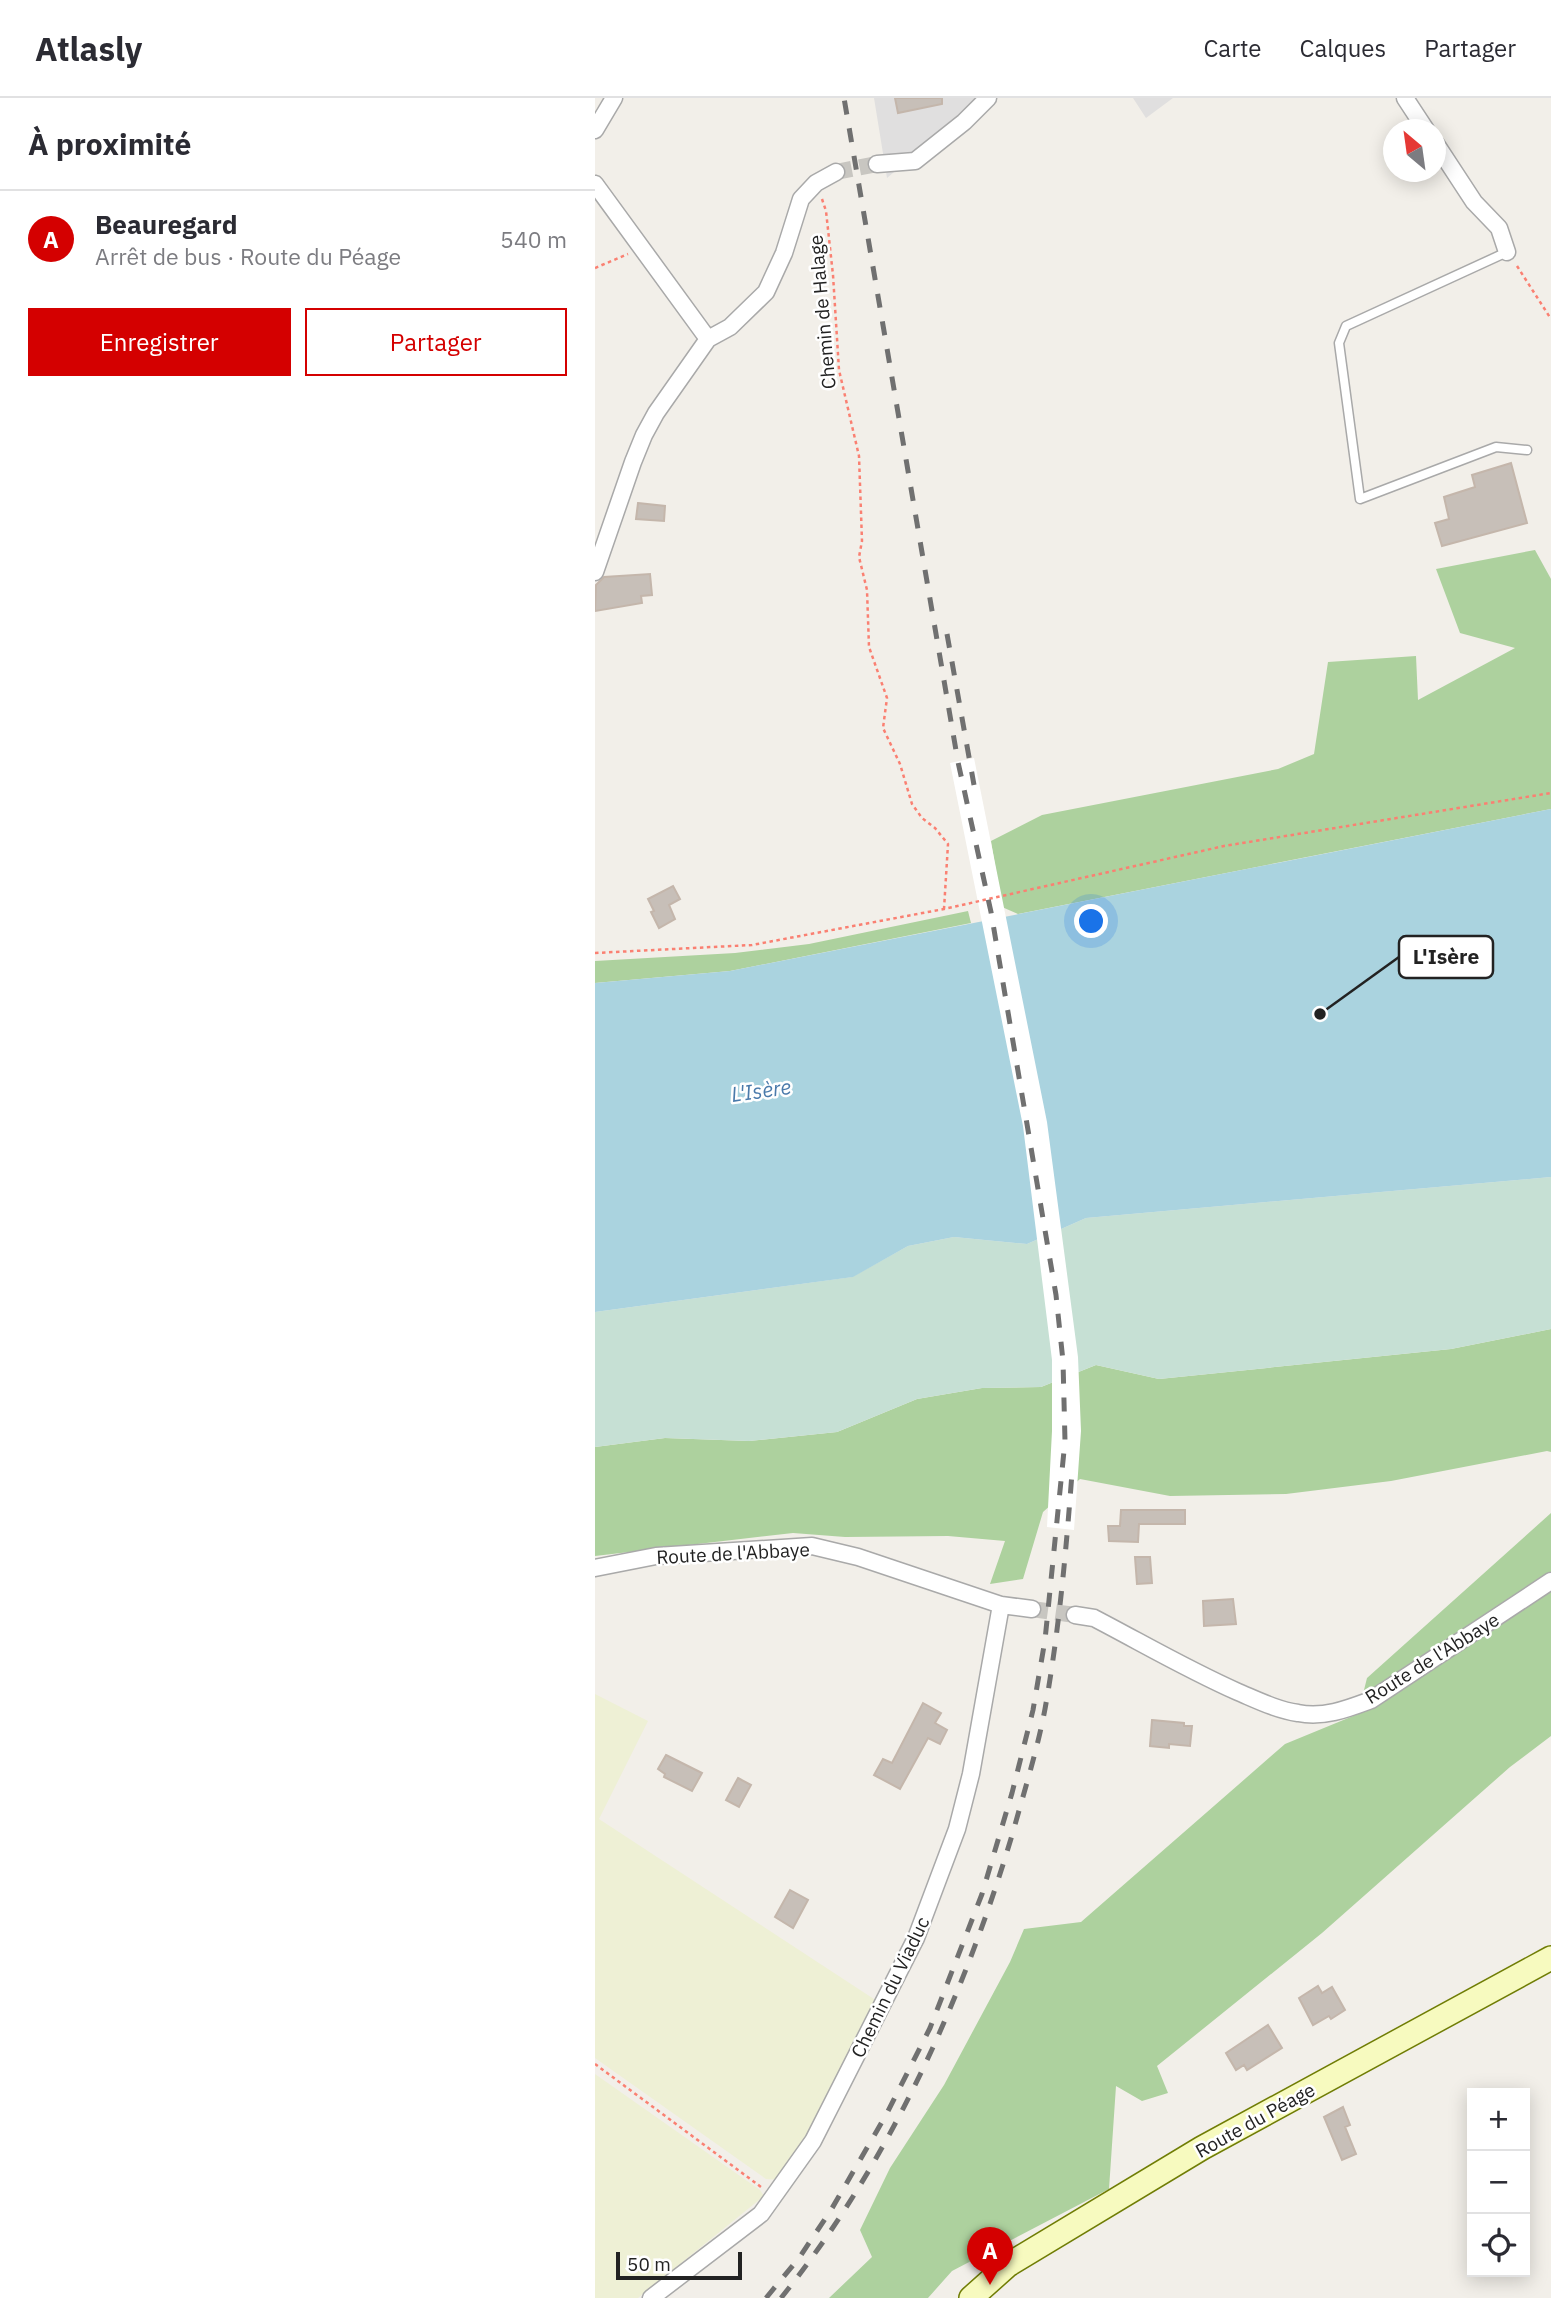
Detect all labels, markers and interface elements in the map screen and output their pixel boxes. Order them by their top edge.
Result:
text: Atlasly [35,27,142,70]
text: Carte [1203,32,1262,64]
text: Calques [1300,32,1386,64]
text: Partager [1424,32,1516,64]
north arrow [1383,119,1446,182]
text: À proximité [28,124,191,163]
text: Beauregard [95,207,238,241]
text: A [43,224,59,254]
text: 540 m [500,224,567,254]
street label: Chemin de Halage [803,234,841,390]
text: Arrêt de bus · Route du Péage [95,241,401,271]
button: Enregistrer [28,308,291,376]
button: Partager [305,308,567,376]
your location [1074,904,1108,938]
callout: L'Isère [1399,936,1493,978]
text: L'Isère [1413,942,1479,970]
water label: L'Isère [729,1072,793,1108]
street label: Route de l'Abbaye [656,1537,810,1569]
street label: Route de l'Abbaye [1360,1607,1504,1709]
street label: Chemin du Viaduc [846,1912,935,2061]
street label: Route du Péage [1191,2077,1319,2163]
map controls [1467,2088,1530,2277]
button: + [1467,2088,1530,2151]
button: − [1467,2151,1530,2214]
button: locate [1467,2214,1530,2277]
pin: A [967,2227,1013,2285]
scale bar [616,2249,742,2281]
text: 50 m [627,2252,671,2276]

